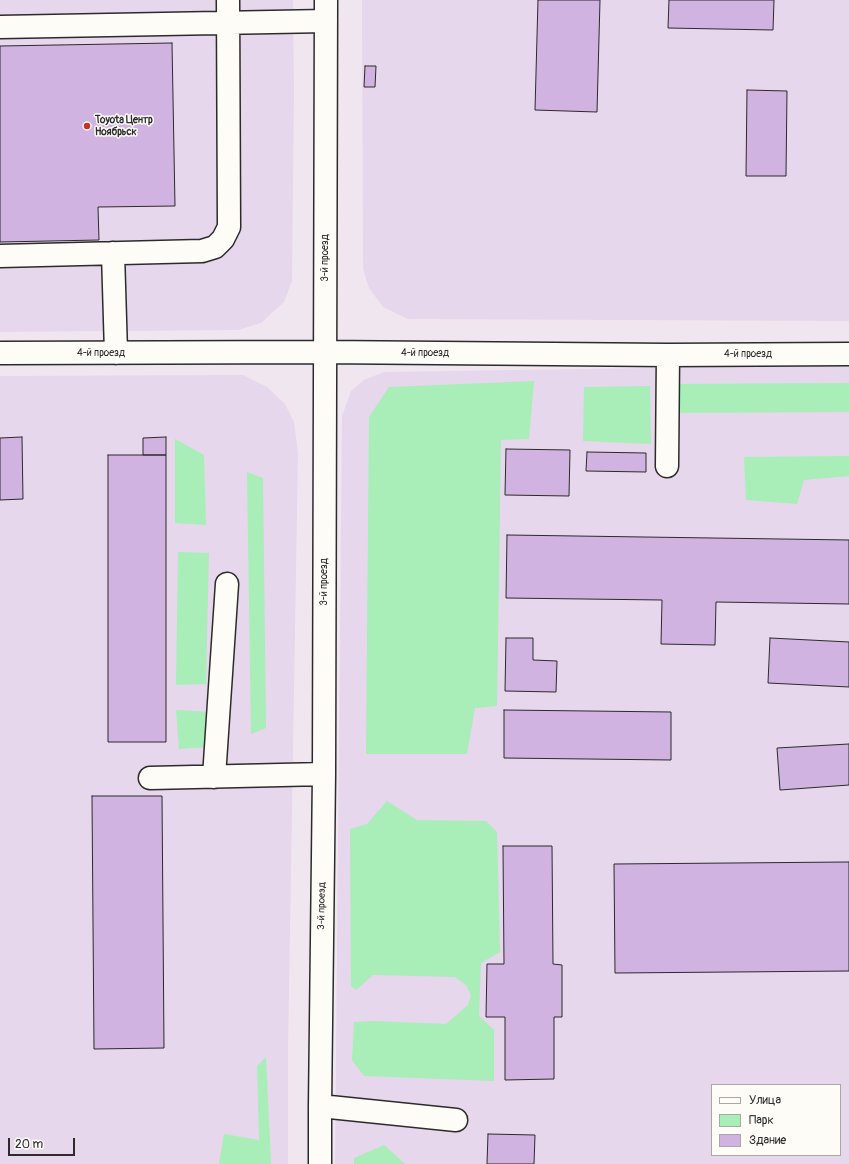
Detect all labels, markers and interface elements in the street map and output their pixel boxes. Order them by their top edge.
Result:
place label: Toyota Центр Ноябрьск [95,114,153,138]
marker: Toyota Центр Ноябрьск [82,121,92,131]
street label: 3-й проезд [319,234,331,282]
street label: 4-й проезд [77,347,125,359]
street label: 4-й проезд [401,347,449,359]
street label: 4-й проезд [724,348,772,360]
street label: 3-й проезд [318,558,330,606]
street label: 3-й проезд [316,882,328,930]
legend [711,1084,841,1156]
text: Улица [749,1093,781,1108]
text: Парк [749,1113,774,1128]
scale bar [10,1130,77,1156]
text: Здание [749,1133,786,1148]
text: 20 m [15,1137,43,1152]

